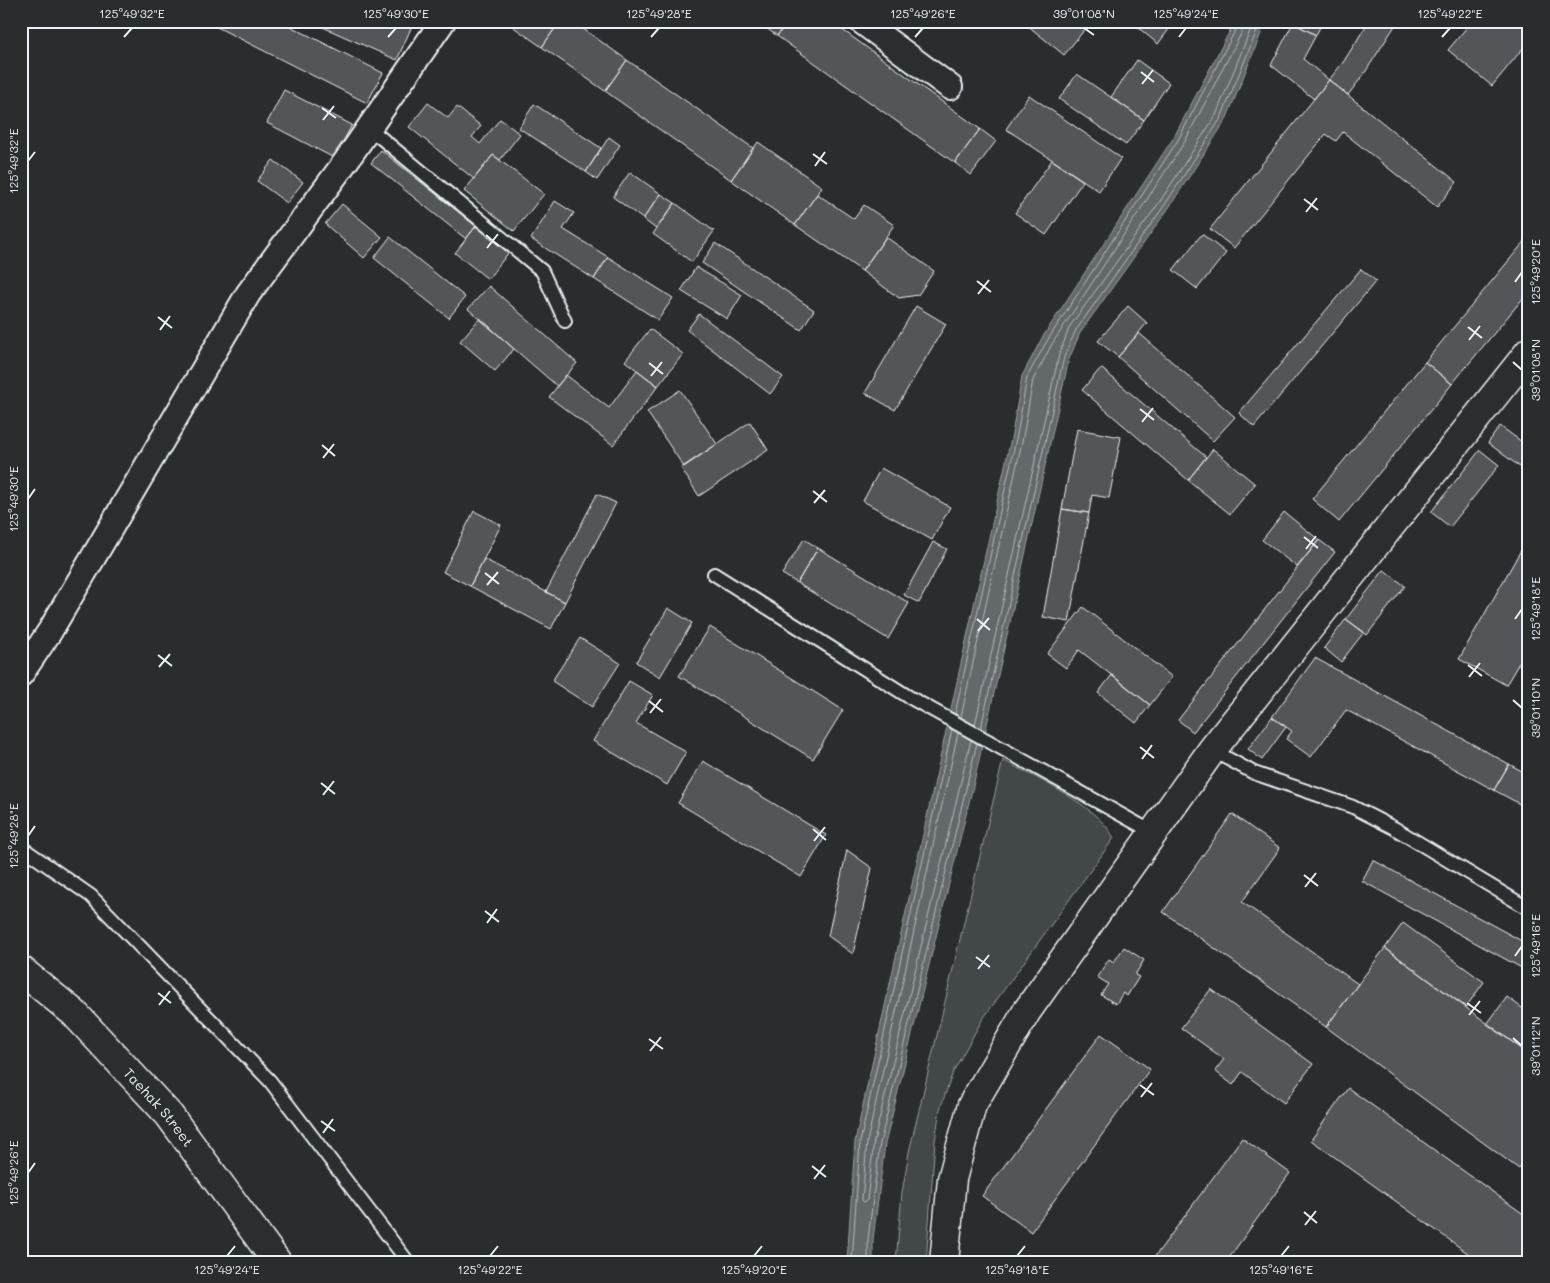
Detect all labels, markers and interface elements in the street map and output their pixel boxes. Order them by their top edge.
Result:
text: 125°49'32"E [99,5,165,21]
text: 125°49'30"E [363,5,429,21]
text: 125°49'28"E [626,5,692,21]
text: 125°49'26"E [890,5,956,21]
text: 39°01'08"N [1053,5,1115,21]
text: 125°49'24"E [1153,5,1219,21]
text: 125°49'22"E [1418,5,1483,21]
text: 125°49'32"E [5,128,21,194]
text: 125°49'20"E [1527,239,1543,305]
text: 39°01'08"N [1527,339,1543,401]
text: 125°49'30"E [5,466,21,532]
text: 125°49'18"E [1527,577,1543,641]
text: 39°01'10"N [1527,678,1543,738]
text: 125°49'28"E [5,803,21,869]
text: 125°49'16"E [1527,914,1543,978]
text: 39°01'12"N [1527,1016,1543,1076]
street label: Taehak Street [120,1063,198,1150]
text: 125°49'26"E [5,1140,21,1206]
text: 125°49'24"E [194,1261,260,1277]
text: 125°49'22"E [458,1261,523,1277]
text: 125°49'20"E [721,1261,787,1277]
text: 125°49'18"E [985,1261,1049,1277]
text: 125°49'16"E [1249,1261,1313,1277]

